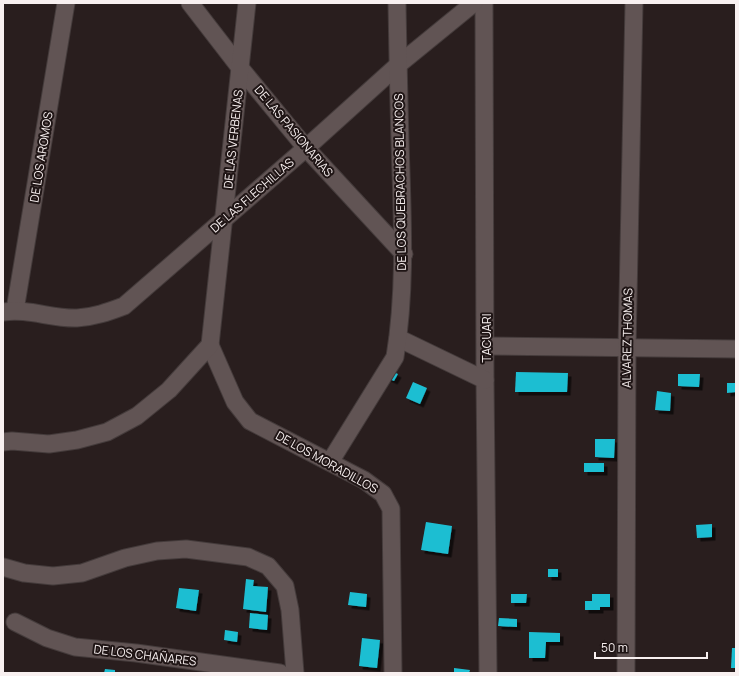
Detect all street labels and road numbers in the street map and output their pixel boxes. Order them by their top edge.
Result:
street label: DE LAS PASIONARIAS [251,82,337,180]
street label: DE LAS VERBENAS [219,89,247,189]
street label: DE LOS QUEBRACHOS BLANCOS [390,93,410,271]
street label: DE LOS AROMOS [25,110,57,204]
street label: DE LAS FLECHILLAS [206,154,298,236]
street label: ALVAREZ THOMAS [618,288,636,388]
street label: TACUARI [478,314,495,362]
street label: DE LOS MORADILLOS [273,427,381,497]
street label: DE LOS CHAÑARES [93,640,197,670]

